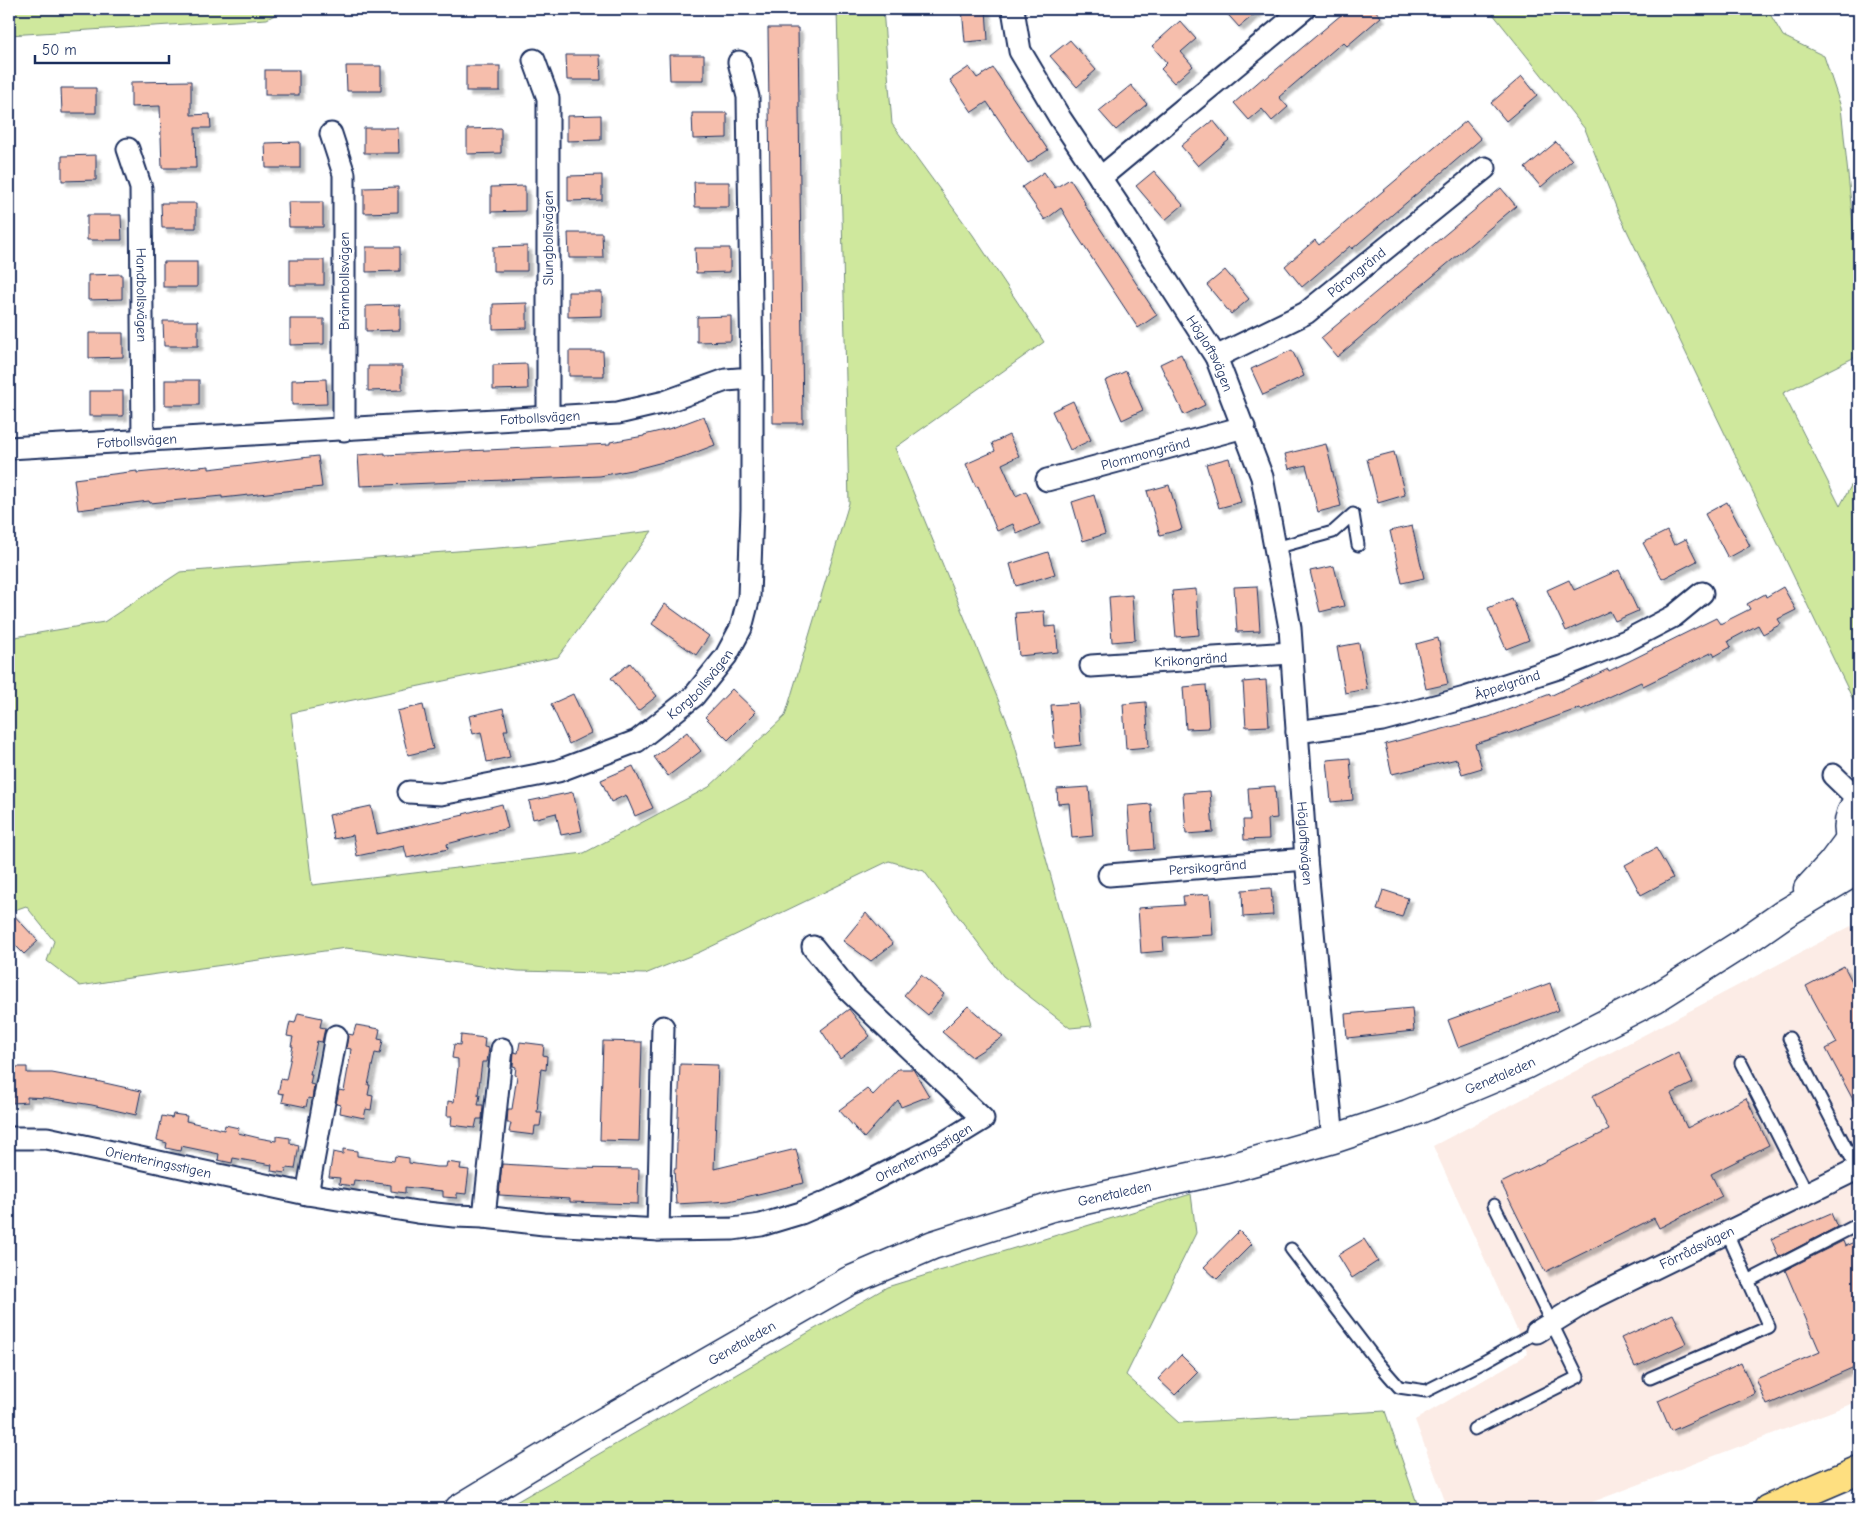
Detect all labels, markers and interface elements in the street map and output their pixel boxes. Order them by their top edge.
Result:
scale bar [35,32,169,64]
text: 50 m [42,41,77,59]
street label: Slungbollsvägen [540,191,557,285]
street label: Brännbollsvägen [336,232,353,330]
street label: Pärongränd [1324,244,1389,301]
street label: Handbollsvägen [133,248,151,342]
street label: Högloftsvägen [1183,312,1237,394]
street label: Fotbollsvägen [499,407,581,428]
street label: Fotbollsvägen [96,430,177,451]
street label: Plommongränd [1099,433,1192,474]
street label: Korgbollsvägen [663,647,736,723]
street label: Krikongränd [1154,649,1228,670]
street label: Äppelgränd [1472,666,1542,703]
street label: Högloftsvägen [1294,801,1317,886]
street label: Persikogränd [1168,855,1247,879]
street label: Genetaleden [1462,1053,1538,1098]
street label: Orienteringsstigen [872,1119,975,1186]
street label: Orienteringsstigen [104,1142,213,1182]
street label: Genetaleden [1076,1177,1153,1210]
street label: Förrådsvägen [1657,1222,1737,1273]
street label: Genetaleden [705,1317,778,1369]

